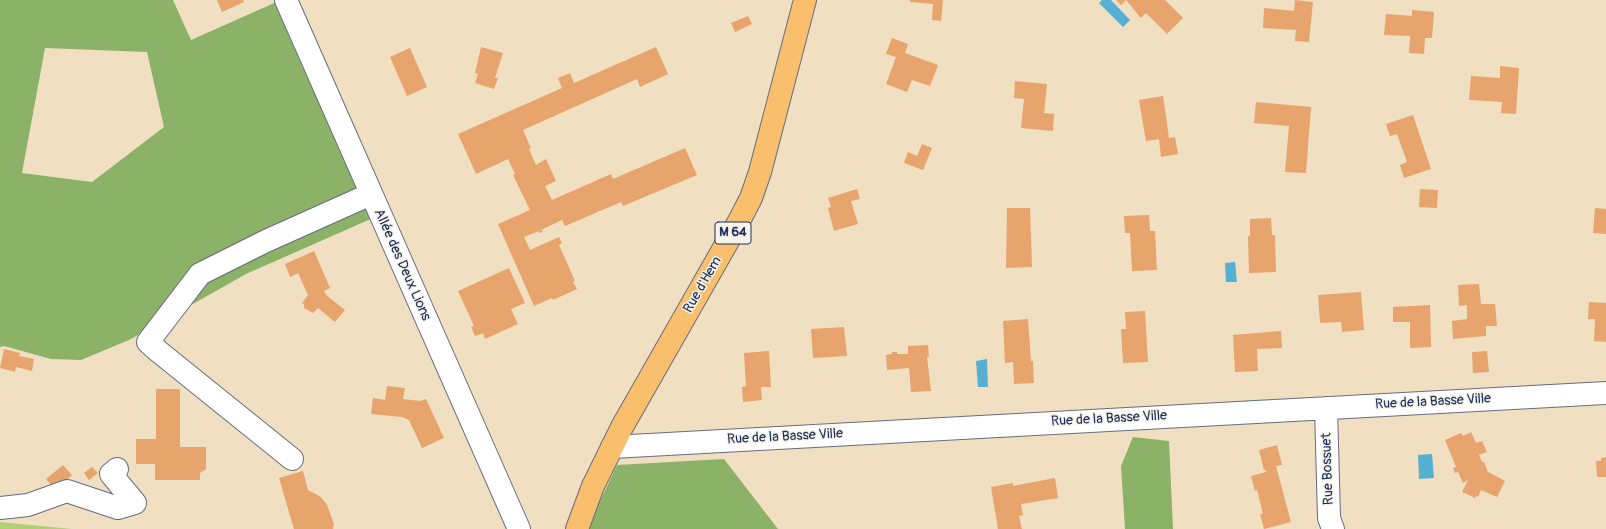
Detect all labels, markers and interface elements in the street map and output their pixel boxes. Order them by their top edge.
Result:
street label: Allée des Deux Lions [370,206,434,324]
road number: M 64 [715,222,751,244]
street label: Rue d'Hem [680,254,726,316]
street label: Rue de la Basse Ville [1375,391,1491,413]
street label: Rue de la Basse Ville [1051,408,1167,430]
street label: Rue de la Basse Ville [727,426,843,448]
street label: Rue Bossuet [1318,433,1338,505]

